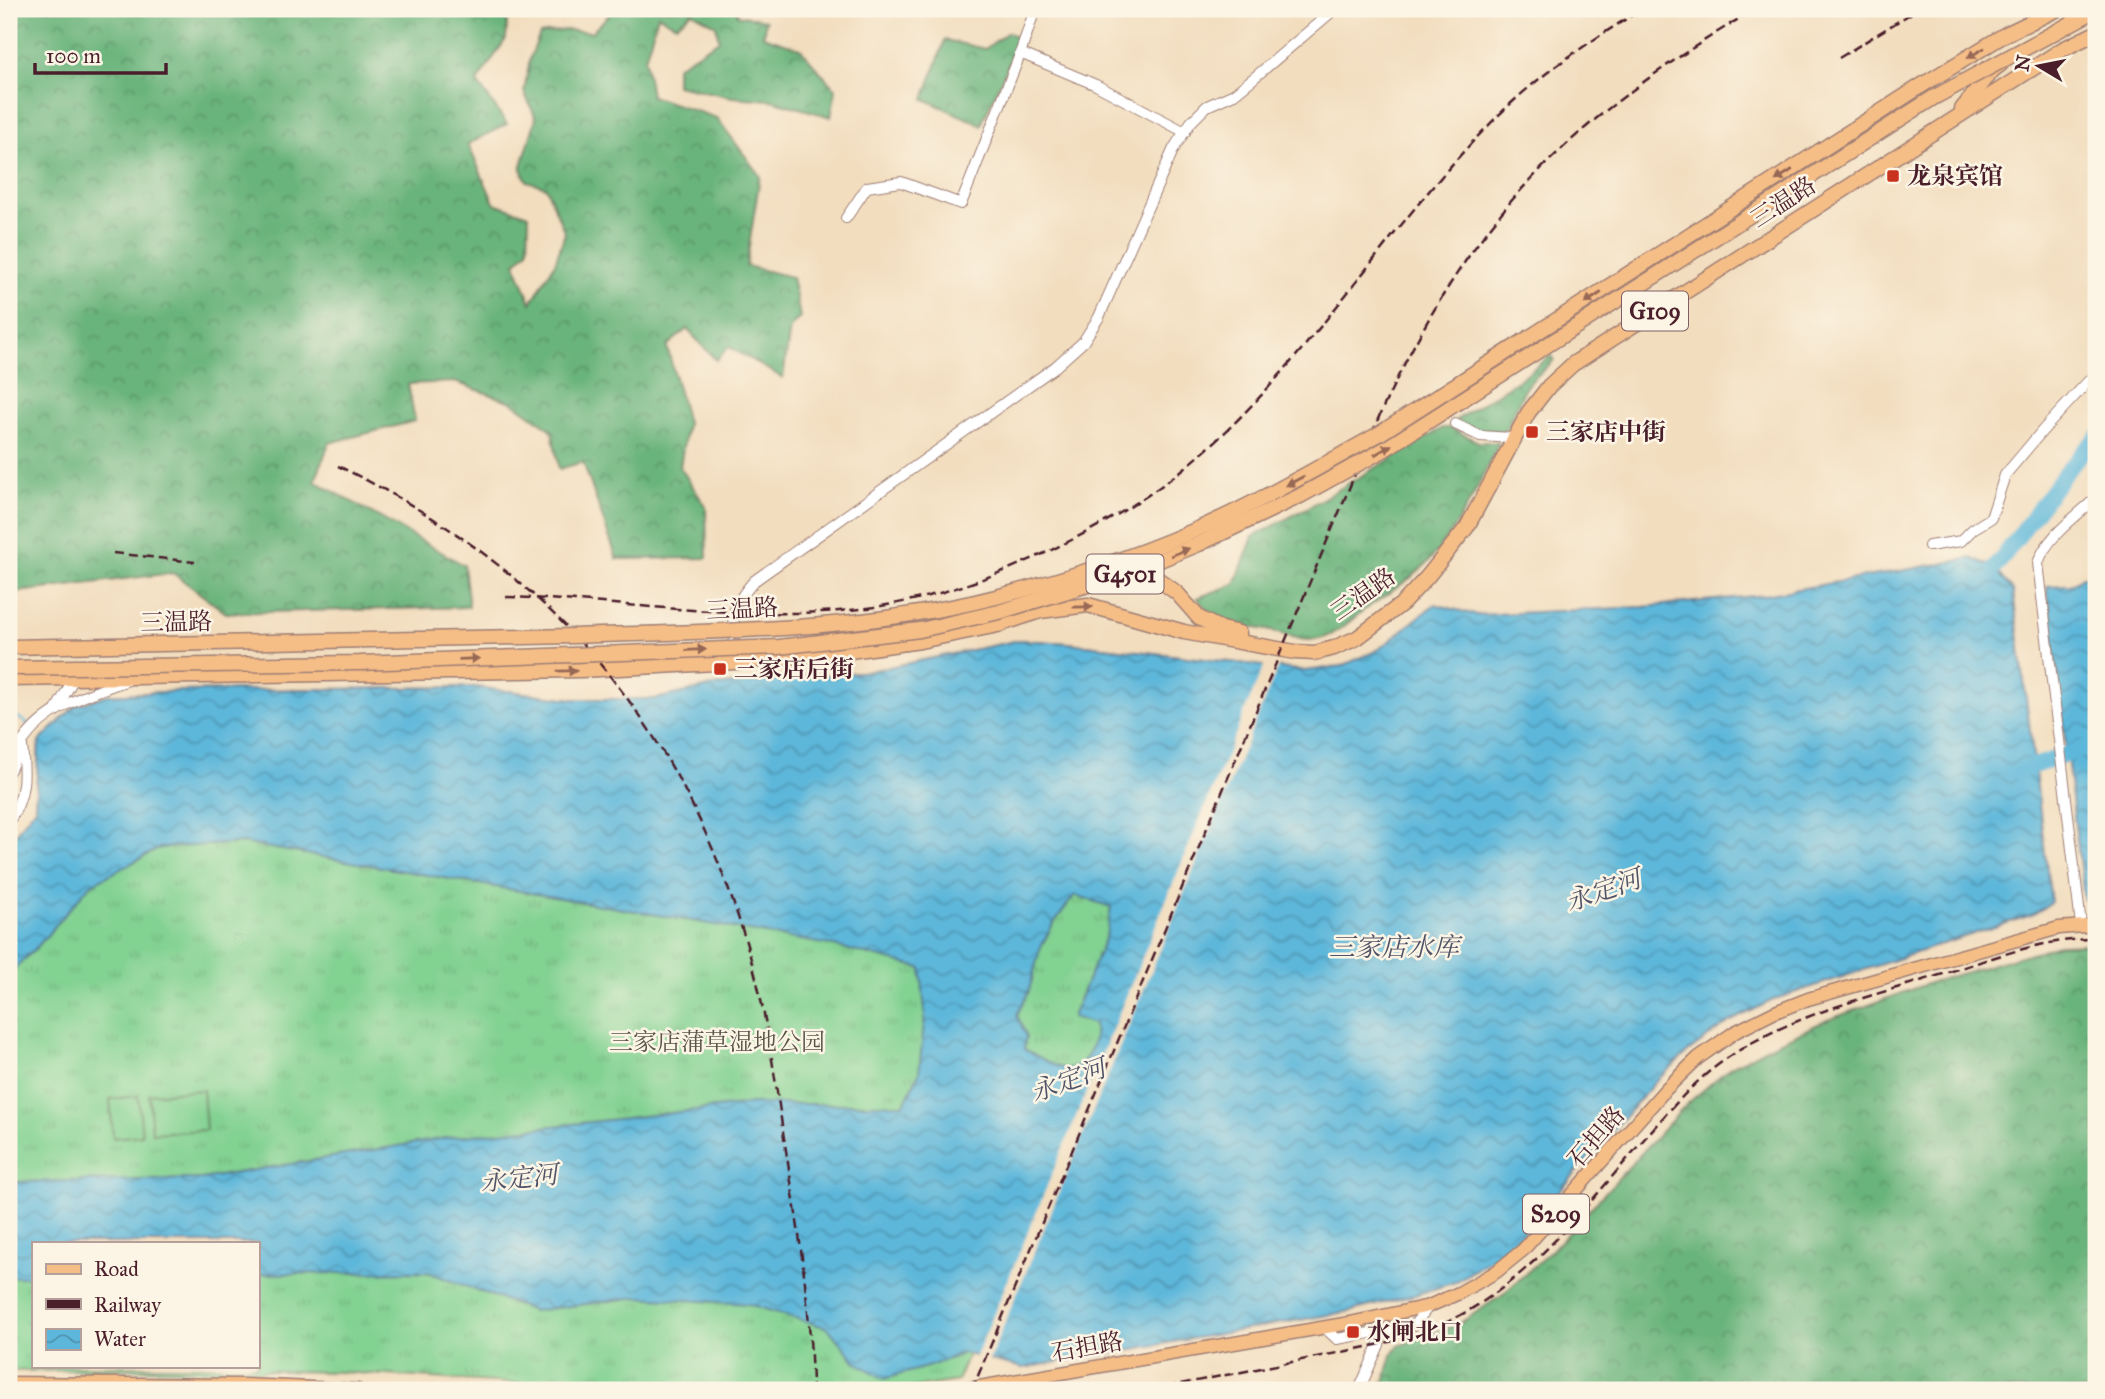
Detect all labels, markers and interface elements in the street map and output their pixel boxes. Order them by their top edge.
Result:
scale bar [35,32,166,76]
north arrow [2004,32,2074,102]
text: 100 m [46,43,101,69]
one-way arrow [1966,46,1986,59]
text: N [2010,53,2035,73]
place label: 龙泉宾馆 [1907,161,2003,191]
one-way arrow [1774,168,1794,181]
marker: 龙泉宾馆 [1885,168,1901,184]
street label: 三温路 [1745,170,1821,234]
one-way arrow [1583,292,1603,305]
road number: G109 [1622,292,1688,330]
place label: 三家店中街 [1546,417,1666,447]
marker: 三家店中街 [1524,424,1540,440]
one-way arrow [1374,444,1393,456]
one-way arrow [1285,475,1304,487]
one-way arrow [1170,547,1191,558]
road number: G4501 [1086,554,1164,594]
street label: 三温路 [1325,561,1401,627]
street label: 三温路 [705,592,779,626]
one-way arrow [1072,601,1094,613]
street label: 三温路 [140,606,212,638]
one-way arrow [685,645,707,656]
one-way arrow [458,653,480,665]
place label: 三家店后街 [734,654,854,684]
marker: 三家店后街 [712,661,728,677]
one-way arrow [556,665,578,676]
water label: 永定河 [1561,861,1649,918]
water label: 三家店水库 [1329,931,1463,963]
park label: 三家店蒲草湿地公园 [609,1027,825,1057]
water label: 永定河 [1026,1050,1114,1108]
street label: 石担路 [1561,1100,1631,1174]
water label: 永定河 [479,1158,563,1198]
road number: S209 [1523,1194,1589,1233]
legend [32,1242,259,1368]
text: Road [94,1256,139,1282]
text: Railway [94,1292,162,1318]
place label: 水闸北口 [1367,1317,1463,1347]
marker: 水闸北口 [1345,1324,1361,1340]
text: Water [94,1326,146,1352]
street label: 石担路 [1049,1326,1125,1368]

